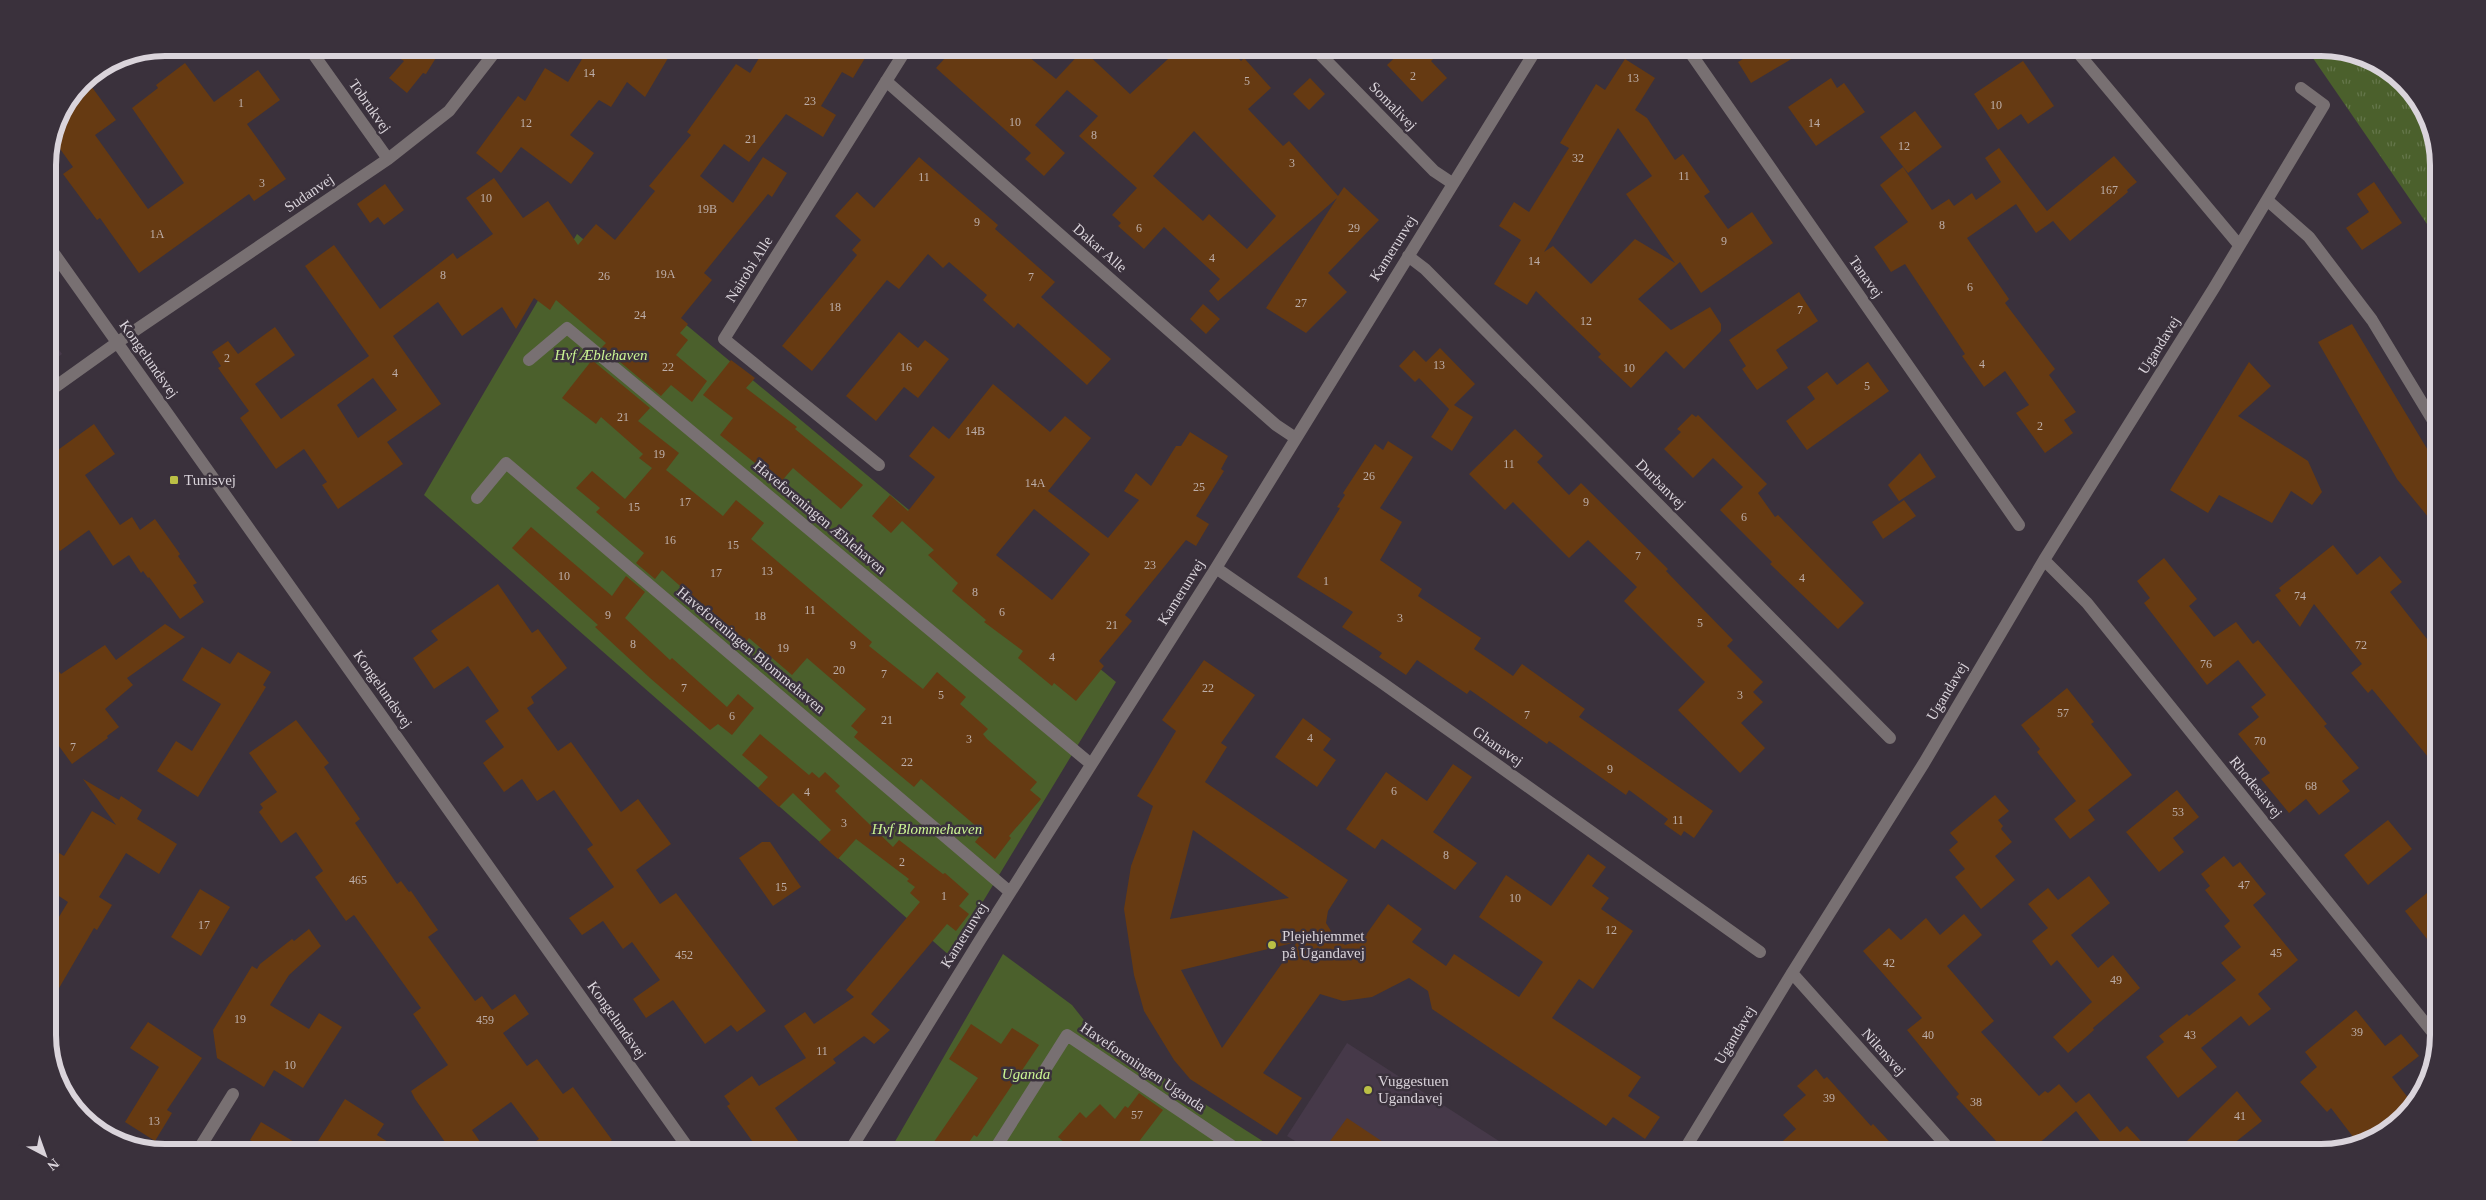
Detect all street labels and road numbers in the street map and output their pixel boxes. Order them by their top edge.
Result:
street label: Tobrukvej [346,76,394,136]
street label: Somalivej [1366,79,1420,133]
street label: Sudanvej [281,171,337,215]
street label: Kamerunvej [1367,212,1419,284]
street label: Dakar Alle [1070,221,1130,276]
street label: Nairobi Alle [722,233,776,305]
street label: Tanavej [1846,253,1886,301]
street label: Ugandavej [2135,313,2183,377]
street label: Kongelundsvej [116,317,182,401]
street label: Durbanvej [1633,456,1689,512]
street label: Haveforeningen Æblehaven [751,457,890,577]
street label: Kamerunvej [1155,556,1207,628]
street label: Haveforeningen Blommehaven [674,583,828,717]
street label: Kongelundsvej [350,647,416,731]
street label: Ugandavej [1923,659,1971,723]
street label: Ghanavej [1470,723,1526,769]
street label: Rhodesiavej [2226,753,2286,821]
street label: Kamerunvej [938,899,990,971]
street label: Kongelundsvej [584,978,650,1062]
street label: Ugandavej [1711,1003,1759,1067]
street label: Haveforeningen Uganda [1078,1019,1209,1115]
street label: Nilensvej [1859,1025,1909,1079]

